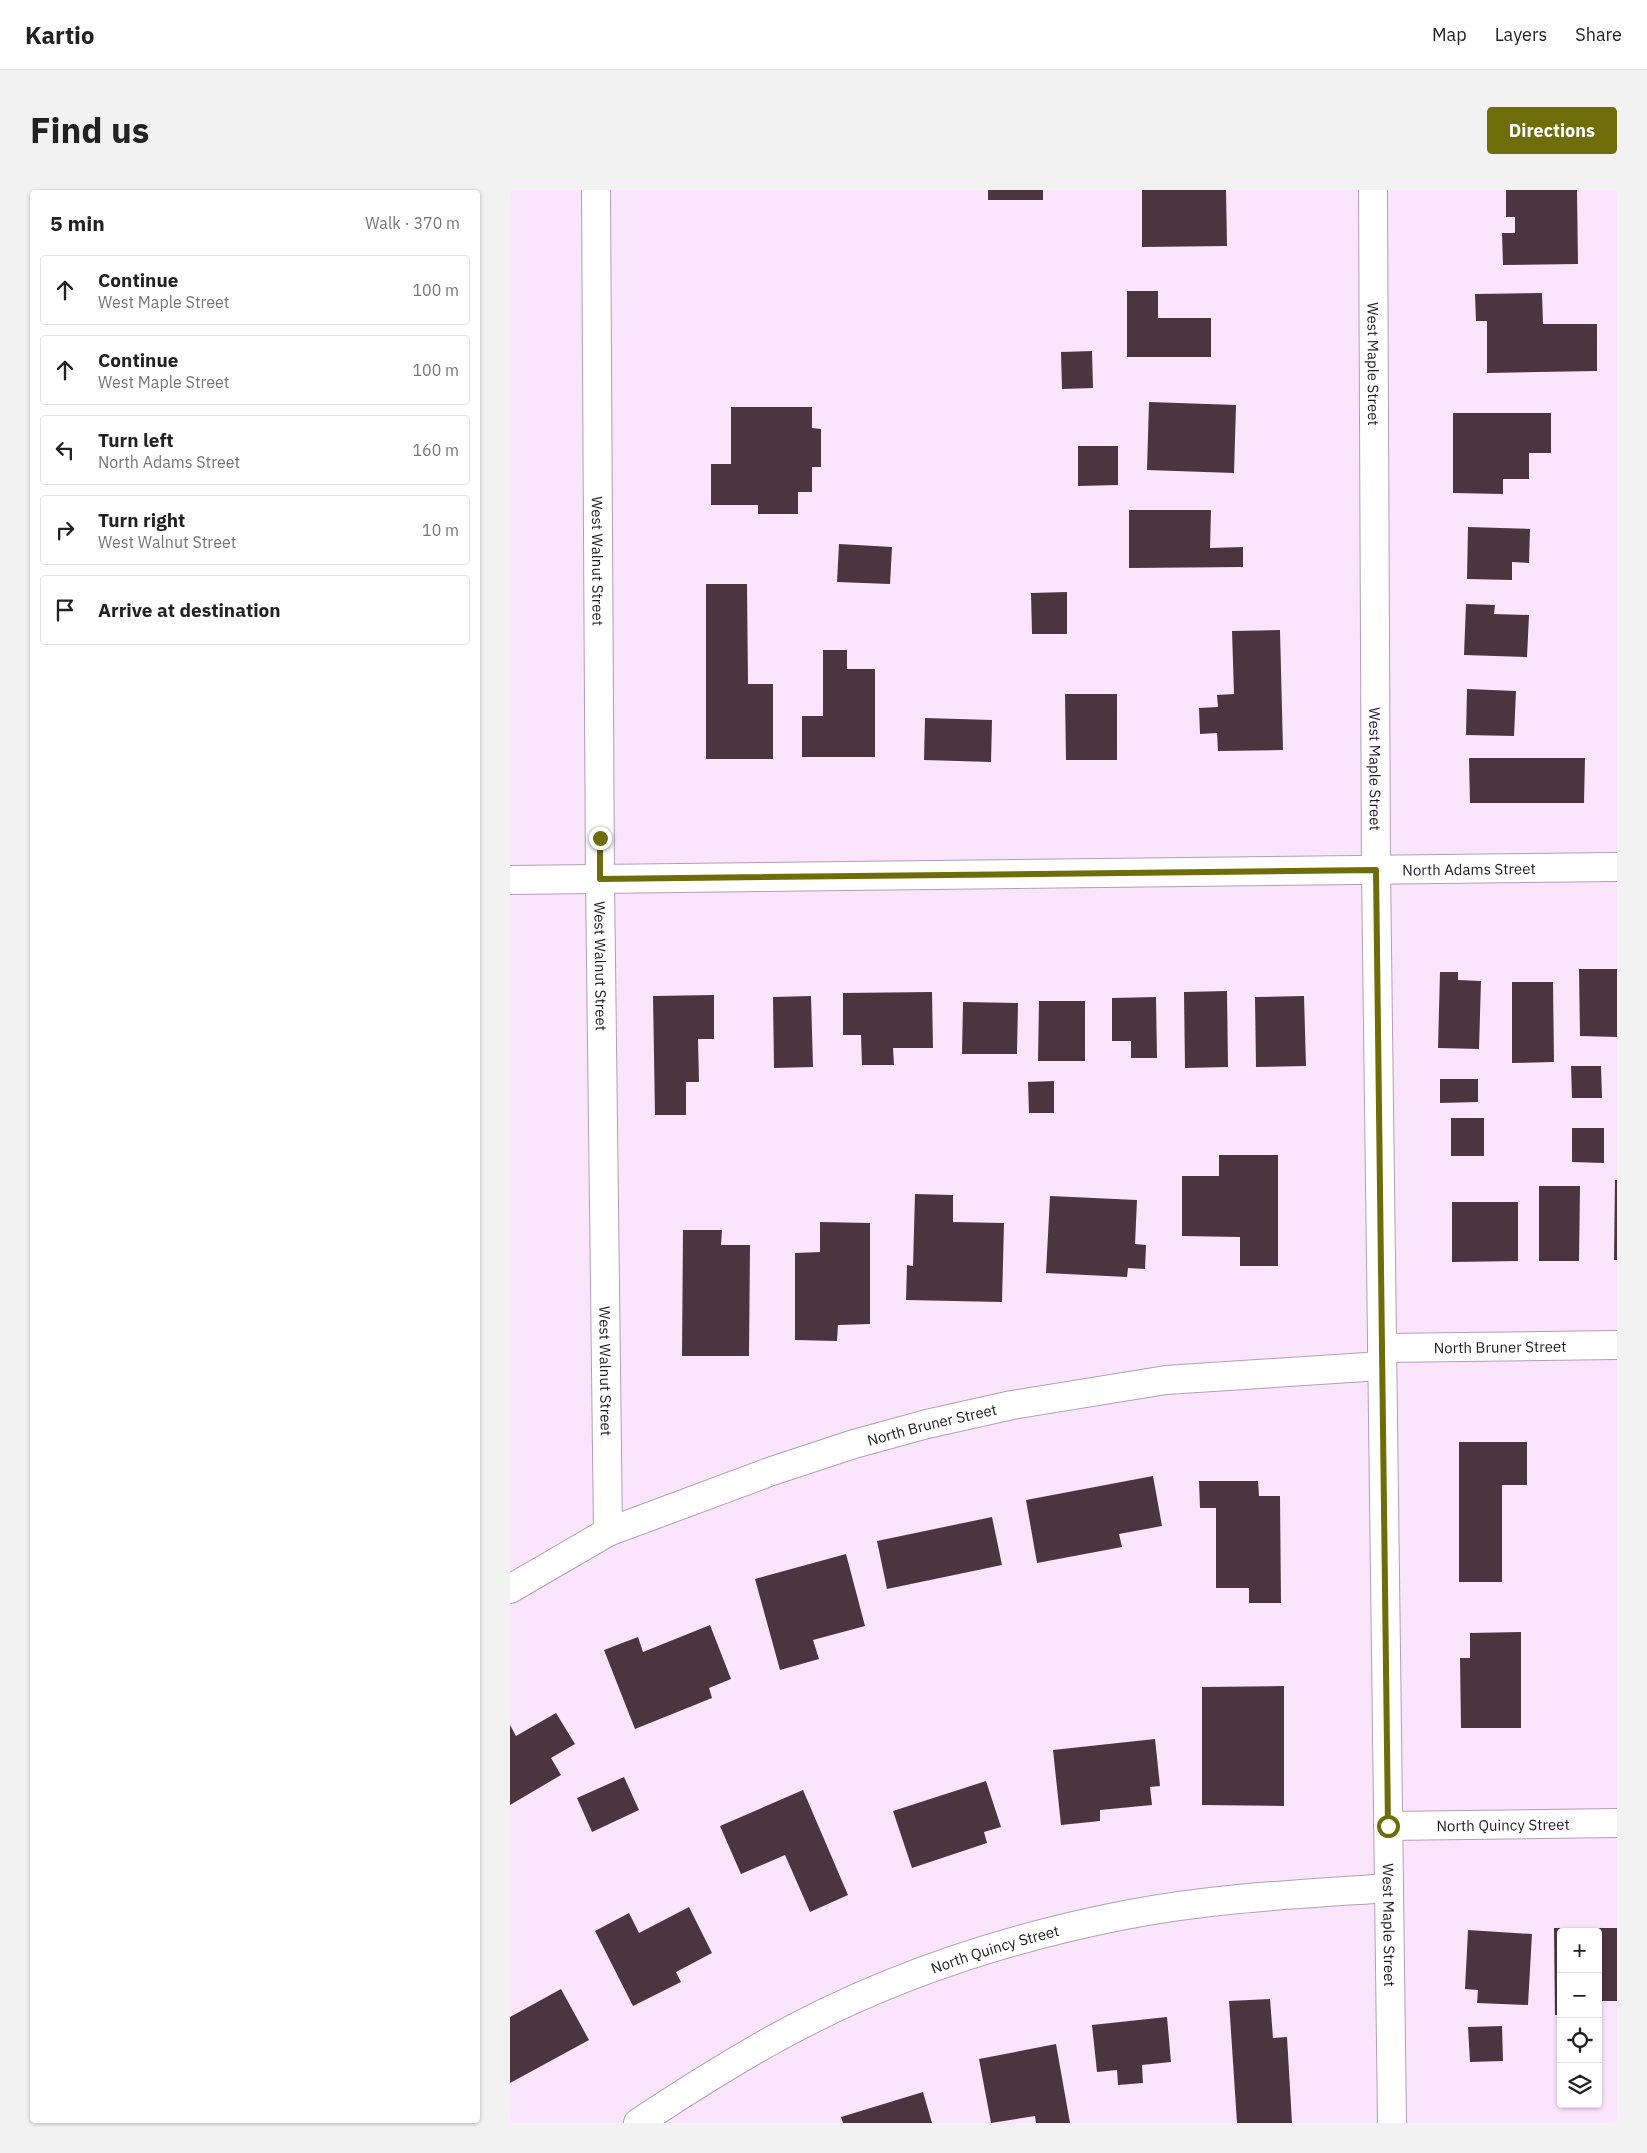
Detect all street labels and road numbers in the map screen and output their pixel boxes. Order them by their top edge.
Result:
street label: West Maple Street [1364,302,1384,426]
street label: West Walnut Street [588,496,608,626]
street label: West Maple Street [1366,707,1385,831]
street label: North Adams Street [1402,858,1536,879]
street label: West Walnut Street [591,901,611,1031]
street label: West Walnut Street [596,1306,616,1436]
street label: North Bruner Street [1433,1336,1567,1357]
street label: North Bruner Street [865,1399,998,1449]
street label: North Quincy Street [1436,1814,1570,1835]
street label: West Maple Street [1379,1863,1400,1987]
street label: North Quincy Street [928,1920,1061,1977]

